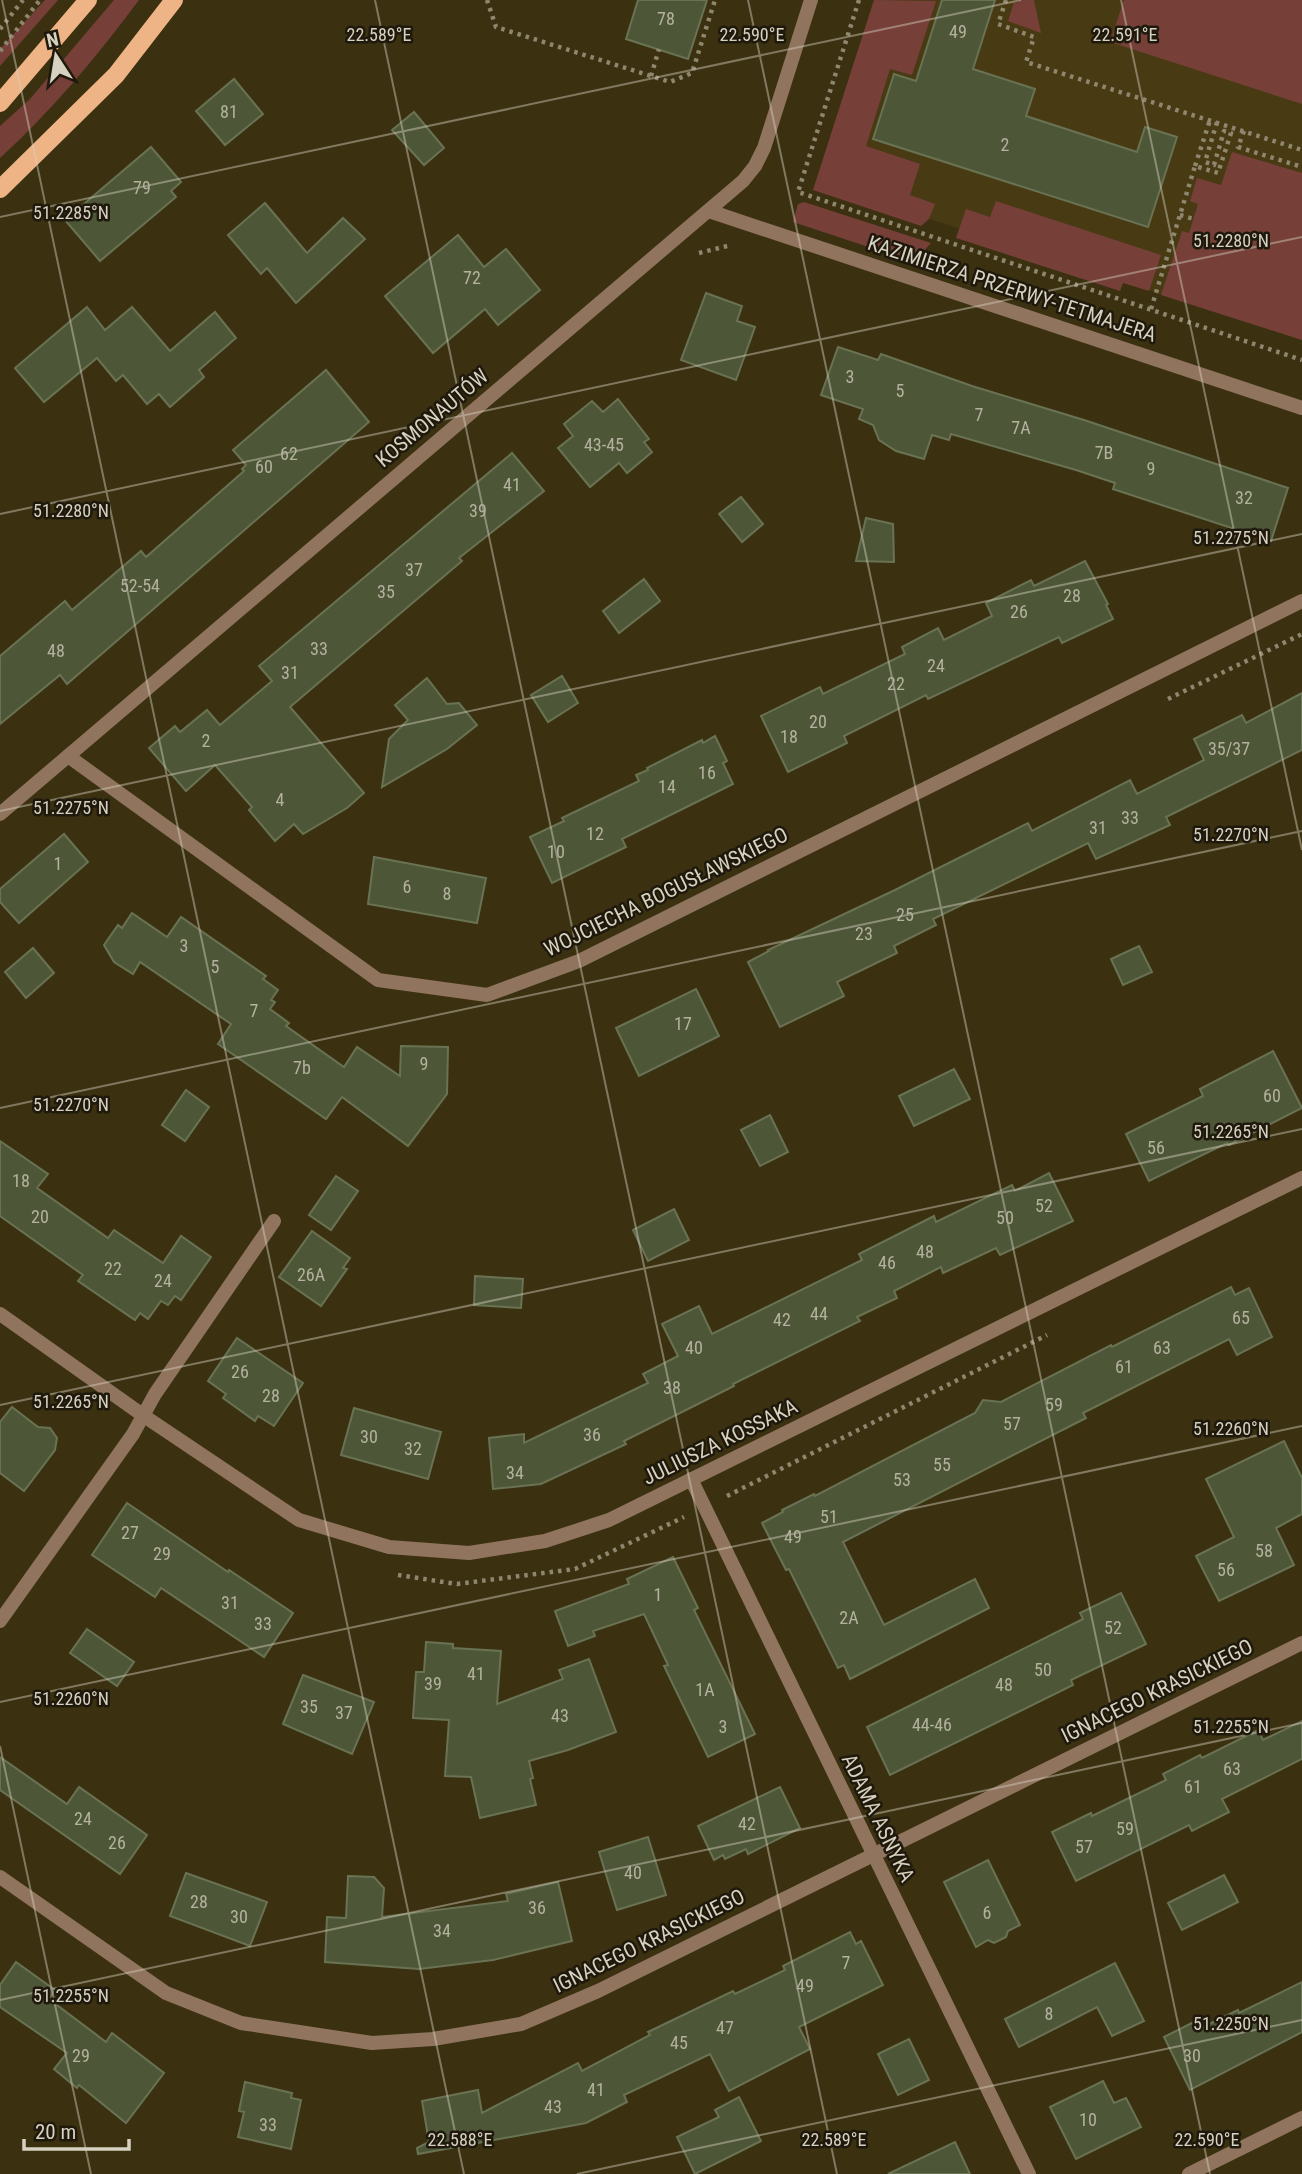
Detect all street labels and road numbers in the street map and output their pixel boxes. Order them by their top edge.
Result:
street label: KAZIMIERZA PRZERWY-TETMAJERA [865,231,1159,347]
street label: KOSMONAUTÓW [371,364,493,472]
street label: WOJCIECHA BOGUSŁAWSKIEGO [540,822,792,962]
street label: JULIUSZA KOSSAKA [639,1394,801,1490]
street label: IGNACEGO KRASICKIEGO [1057,1634,1257,1748]
street label: ADAMA ASNYKA [837,1750,919,1886]
street label: IGNACEGO KRASICKIEGO [549,1884,749,1998]

